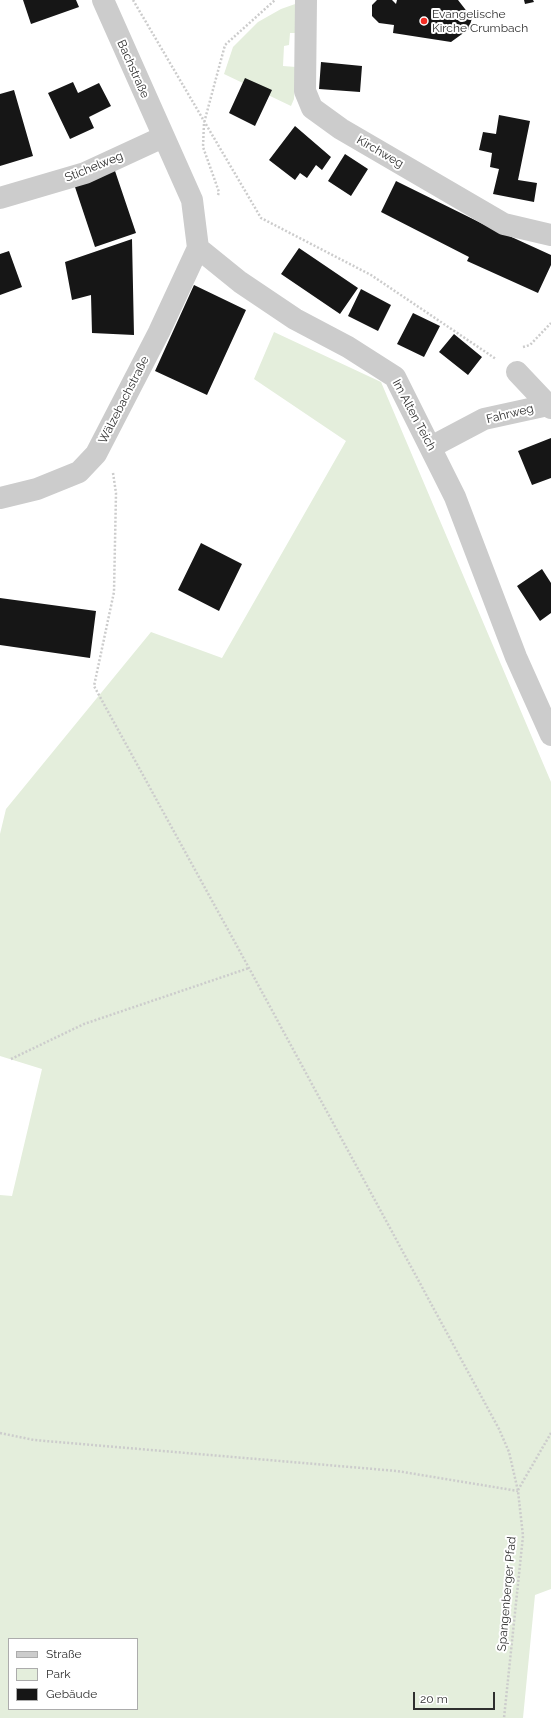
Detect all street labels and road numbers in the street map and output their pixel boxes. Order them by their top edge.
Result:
street label: Bachstraße [114,38,152,100]
street label: Kirchweg [354,133,406,171]
street label: Stichelweg [63,149,125,185]
street label: Wälzebachstraße [96,354,152,446]
street label: Im Alten Teich [389,377,439,453]
street label: Fahrweg [485,401,535,427]
street label: Spangenberger Pfad [495,1536,519,1652]

